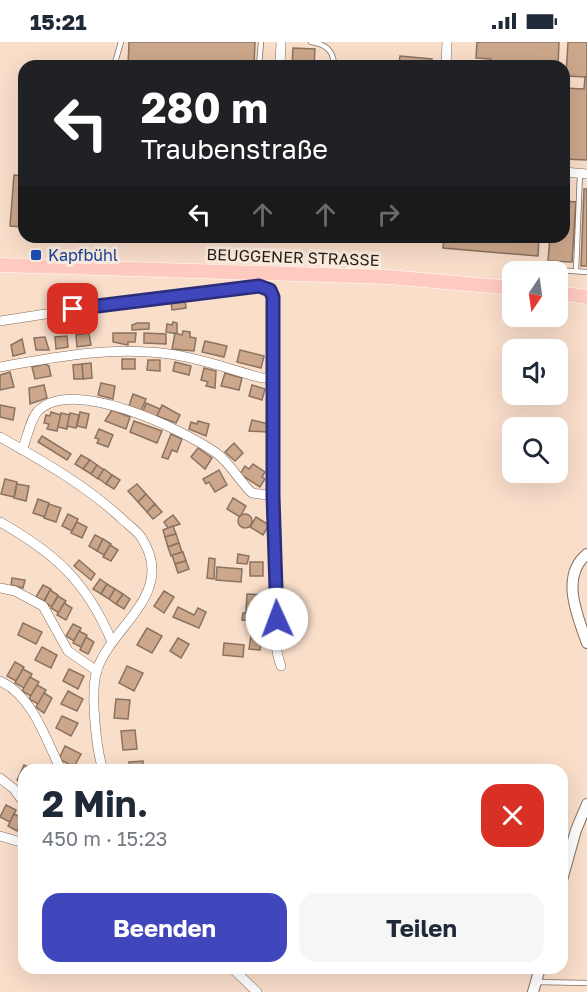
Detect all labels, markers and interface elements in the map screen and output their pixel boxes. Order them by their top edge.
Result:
text: 15:21 [30,8,87,35]
text: 280 m [141,82,268,132]
icon: left [42,84,120,162]
text: Traubenstraße [141,133,328,165]
icon: left [183,198,216,231]
icon: ahead [246,198,279,231]
icon: ahead [309,198,342,231]
icon: right [372,198,405,231]
street label: BEUGGENER STRASSE [206,244,380,270]
place label: Kapfbühl [48,245,118,265]
marker: Kapfbühl [29,248,43,262]
north arrow [502,261,568,327]
map controls [502,261,568,483]
pin [47,283,98,334]
icon: arrive [56,292,89,325]
button: sound [502,339,568,405]
button: search [502,417,568,483]
position arrow [245,587,309,651]
text: 2 Min. [42,782,148,825]
button: close [481,784,544,847]
text: 450 m · 15:23 [42,826,168,850]
button: Beenden [42,893,287,962]
button: Teilen [299,893,544,962]

